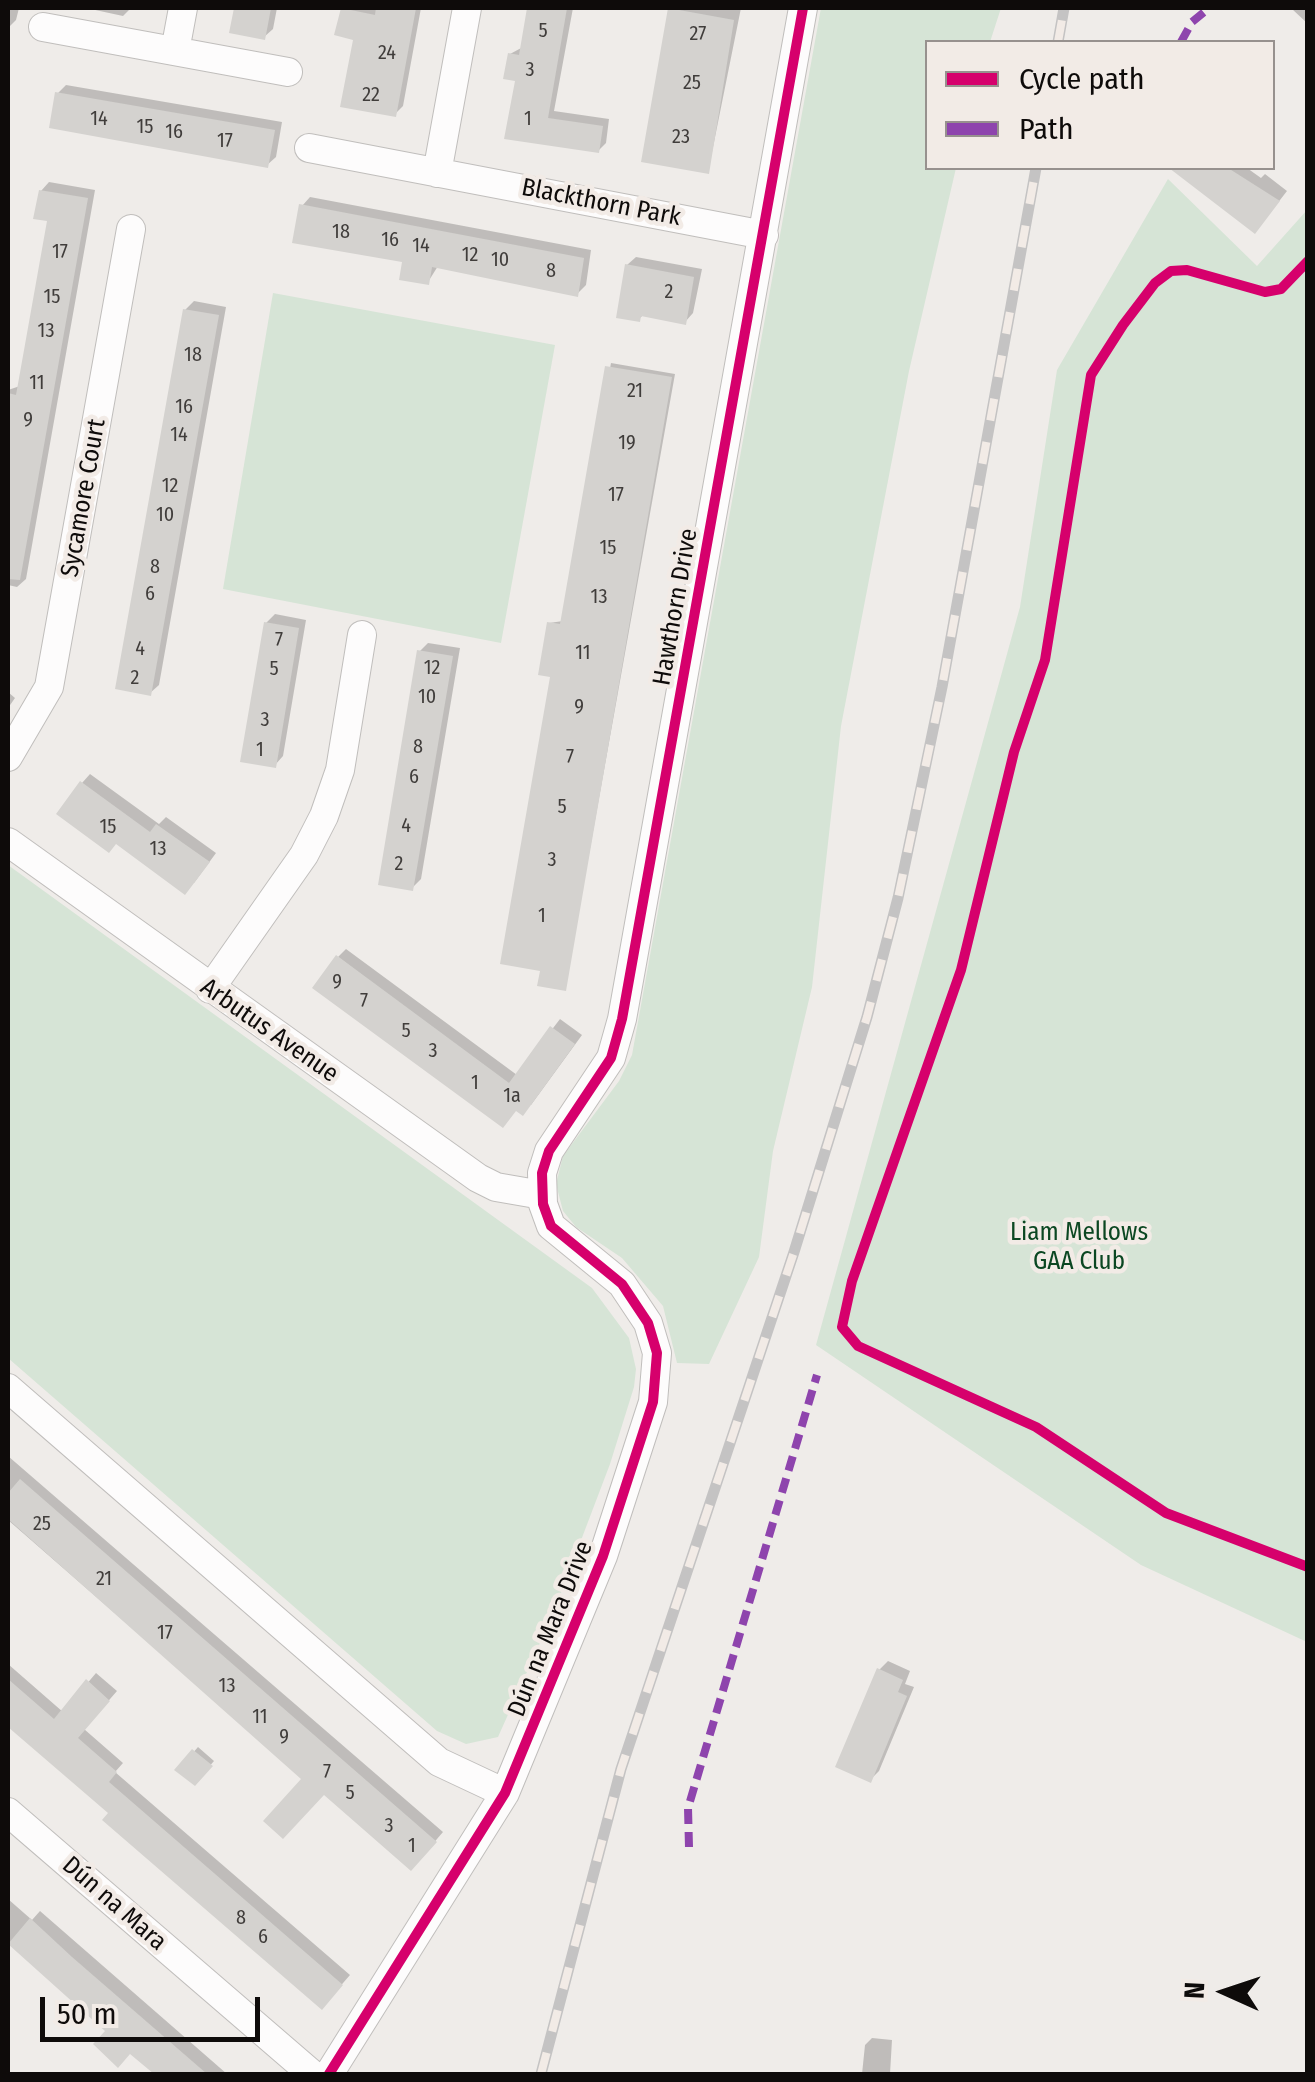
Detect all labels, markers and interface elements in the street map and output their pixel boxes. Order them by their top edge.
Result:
house number: 5 [538,19,548,43]
house number: 27 [690,22,706,46]
legend [925,40,1275,170]
house number: 24 [378,41,396,65]
house number: 3 [525,58,535,82]
text: Cycle path [1019,61,1145,97]
house number: 25 [683,71,701,95]
house number: 22 [362,83,380,107]
house number: 14 [90,107,108,131]
house number: 1 [524,107,532,131]
text: Path [1019,111,1073,147]
house number: 15 [137,115,153,139]
house number: 16 [165,120,183,144]
house number: 23 [672,125,690,149]
house number: 17 [217,129,233,153]
street label: Blackthorn Park [519,173,683,233]
house number: 18 [332,220,350,244]
house number: 16 [381,228,399,252]
house number: 14 [412,234,430,258]
house number: 17 [52,240,68,264]
house number: 12 [462,243,478,267]
house number: 10 [491,248,509,272]
house number: 8 [546,259,556,283]
house number: 2 [665,280,673,304]
house number: 15 [44,285,60,309]
house number: 13 [38,319,54,343]
house number: 18 [184,343,202,367]
house number: 11 [29,371,45,395]
house number: 21 [627,379,643,403]
house number: 16 [175,395,193,419]
house number: 9 [23,408,33,432]
street label: Sycamore Court [55,417,113,579]
house number: 14 [170,423,188,447]
house number: 19 [618,431,636,455]
house number: 12 [162,474,178,498]
house number: 17 [608,483,624,507]
house number: 10 [156,503,174,527]
street label: Hawthorn Drive [647,526,705,688]
house number: 15 [600,536,616,560]
house number: 8 [150,555,160,579]
house number: 6 [145,582,155,606]
house number: 13 [591,585,607,609]
house number: 7 [275,628,283,652]
house number: 4 [135,637,145,661]
house number: 11 [575,641,591,665]
house number: 12 [424,656,440,680]
house number: 5 [269,657,279,681]
house number: 2 [131,666,139,690]
house number: 10 [418,685,436,709]
house number: 9 [574,695,584,719]
house number: 3 [260,708,270,732]
house number: 8 [413,735,423,759]
house number: 1 [256,738,264,762]
house number: 7 [566,745,574,769]
house number: 6 [409,765,419,789]
house number: 5 [557,795,567,819]
house number: 4 [401,814,411,838]
house number: 15 [100,815,116,839]
house number: 13 [150,837,166,861]
house number: 3 [547,848,557,872]
house number: 2 [395,852,403,876]
house number: 1 [538,904,546,928]
house number: 9 [332,970,342,994]
street label: Arbutus Avenue [194,972,344,1090]
house number: 7 [360,989,368,1013]
house number: 5 [401,1019,411,1043]
house number: 3 [428,1039,438,1063]
house number: 1 [471,1071,479,1095]
house number: 1a [503,1084,521,1108]
park label: Liam Mellows GAA Club [1010,1218,1148,1277]
house number: 25 [33,1512,51,1536]
street label: Dún na Mara Drive [502,1537,600,1721]
house number: 21 [96,1567,112,1591]
house number: 17 [157,1621,173,1645]
house number: 13 [219,1674,235,1698]
house number: 11 [252,1705,268,1729]
house number: 9 [279,1725,289,1749]
house number: 7 [323,1760,331,1784]
house number: 5 [345,1781,355,1805]
house number: 3 [384,1814,394,1838]
house number: 1 [408,1834,416,1858]
street label: Dún na Mara [56,1851,172,1957]
house number: 8 [236,1906,246,1930]
house number: 6 [258,1925,268,1949]
north arrow [1175,1942,1275,2042]
scale bar [45,1977,265,2039]
text: N [1178,1981,1211,2000]
text: 50 m [57,1996,117,2032]

